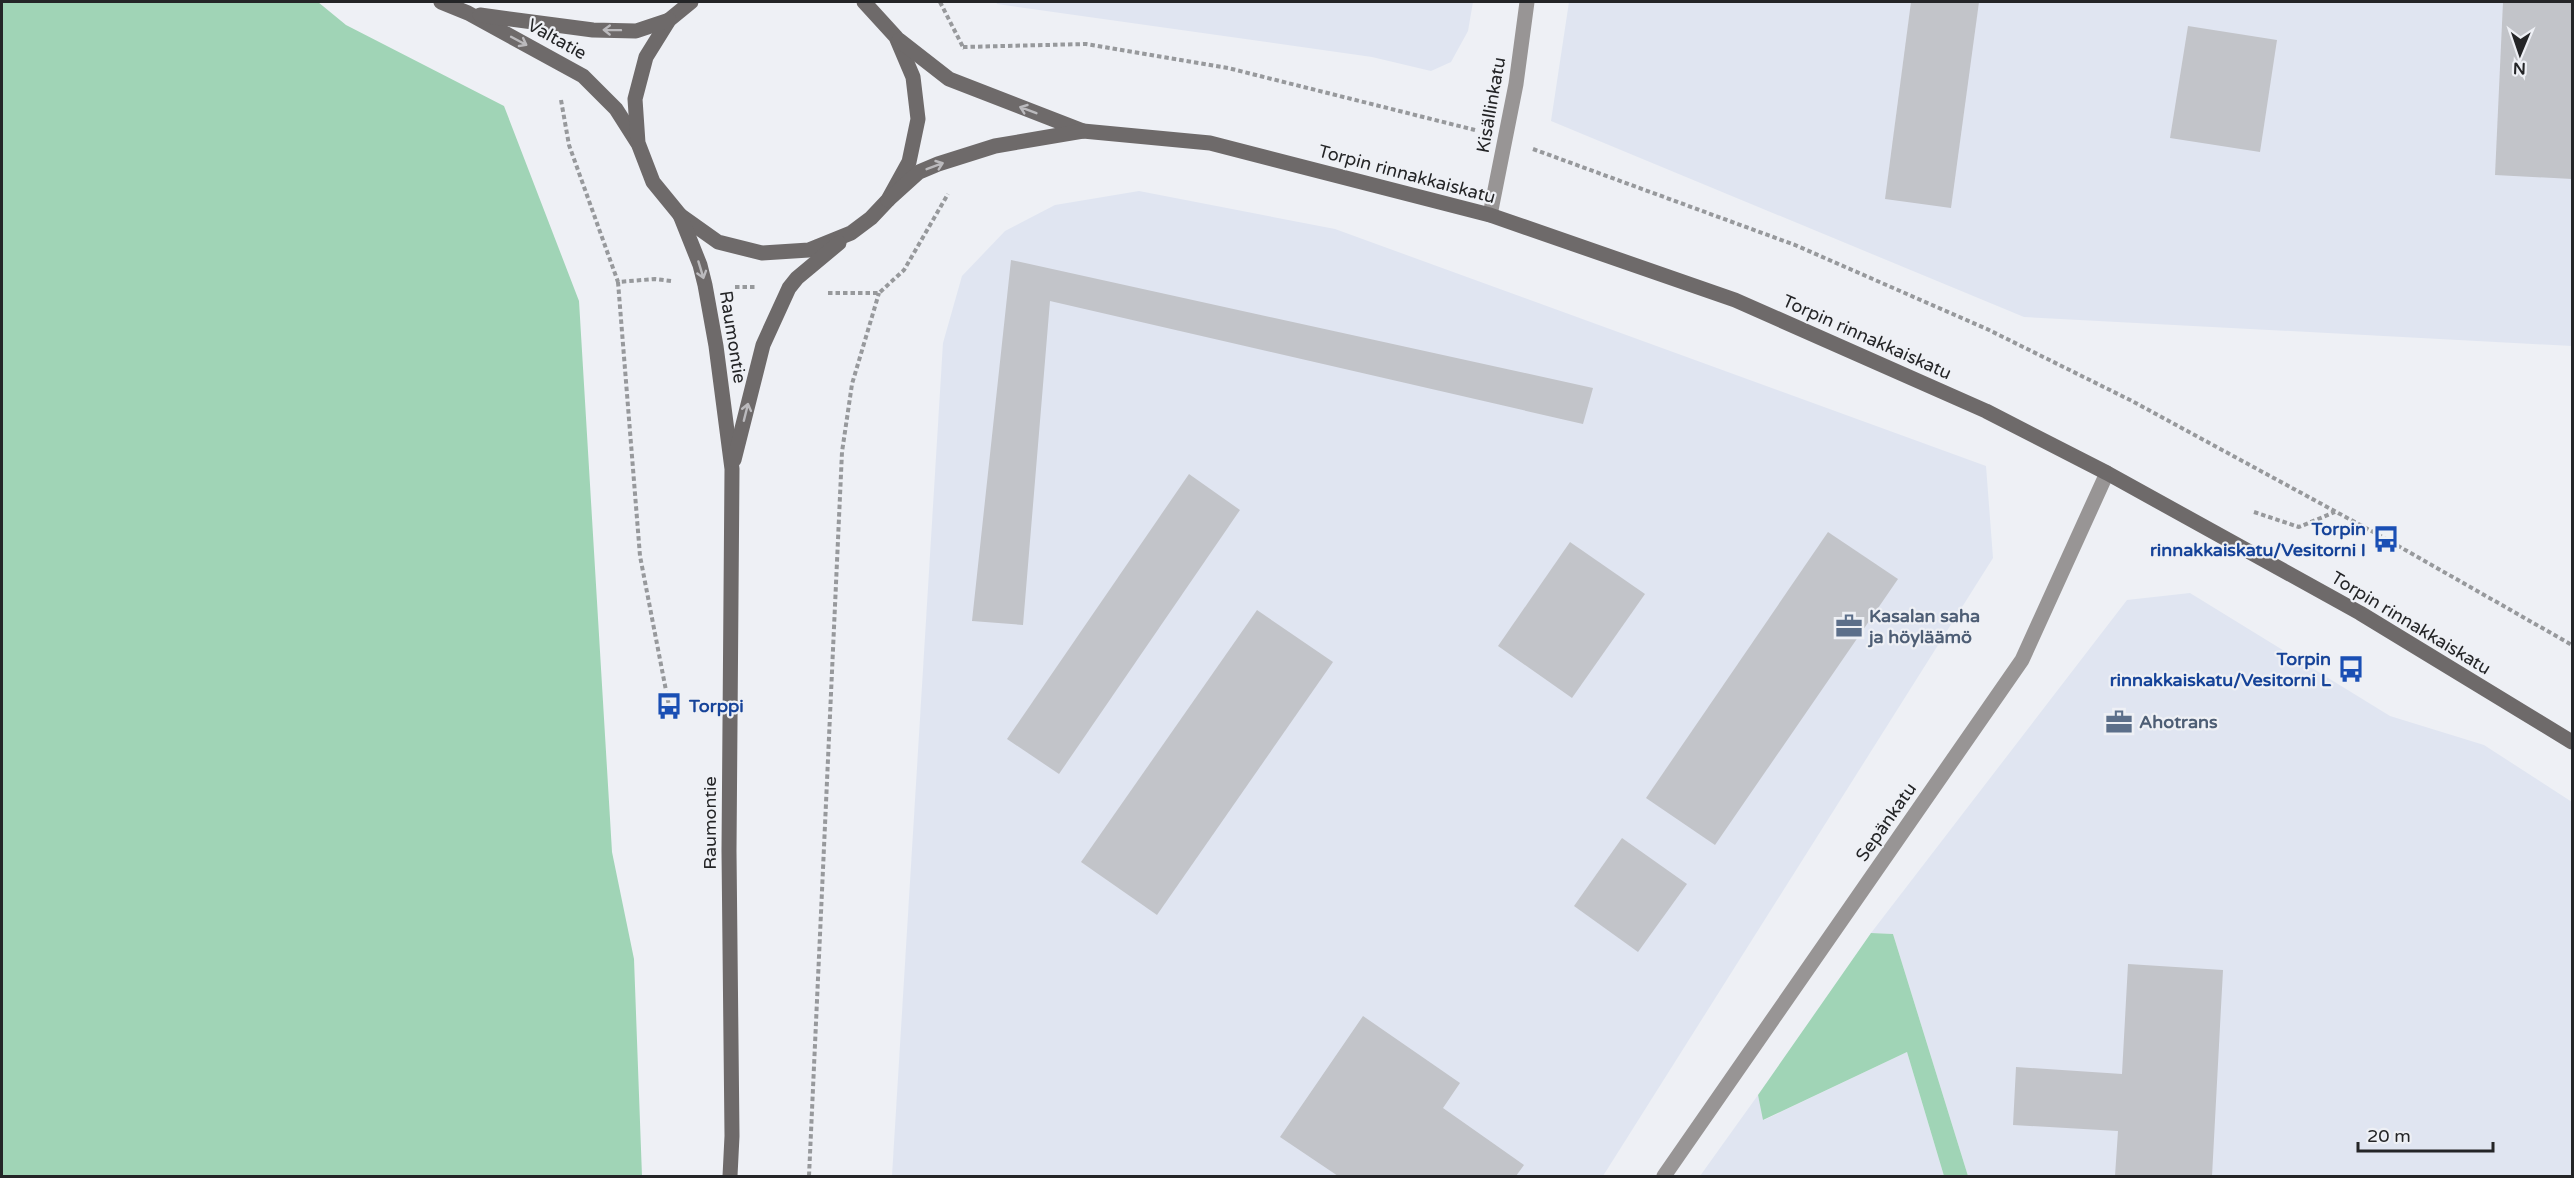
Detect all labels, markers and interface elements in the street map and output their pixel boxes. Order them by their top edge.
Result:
street label: Valtatie [523,14,591,64]
north arrow [2490,24,2550,84]
one-way arrow [603,25,623,36]
one-way arrow [510,35,528,47]
street label: Kisällinkatu [1472,55,1510,155]
text: N [2513,58,2526,78]
one-way arrow [1019,104,1038,115]
street label: Torpin rinnakkaiskatu [1316,140,1498,208]
one-way arrow [925,160,944,171]
one-way arrow [696,260,707,279]
street label: Raumontie [715,289,751,385]
street label: Torpin rinnakkaiskatu [1779,290,1955,384]
one-way arrow [741,403,752,422]
place label: Torpin rinnakkaiskatu/Vesitorni I [2150,518,2366,561]
bus stop icon: Torpin rinnakkaiskatu/Vesitorni I [2371,524,2401,554]
street label: Torpin rinnakkaiskatu [2327,567,2495,679]
place label: Kasalan saha ja höyläämö [1867,605,1980,648]
office icon: Kasalan saha ja höyläämö [1834,611,1864,641]
place label: Torpin rinnakkaiskatu/Vesitorni L [2110,648,2332,691]
bus stop icon: Torpin rinnakkaiskatu/Vesitorni L [2336,654,2366,684]
bus stop icon: Torppi [654,691,684,721]
place label: Torppi [688,695,744,717]
office icon: Ahotrans [2104,707,2134,737]
place label: Ahotrans [2139,711,2218,733]
street label: Raumontie [699,776,721,870]
street label: Sepänkatu [1851,778,1921,866]
scale bar [2358,1115,2493,1153]
text: 20 m [2367,1125,2411,1147]

